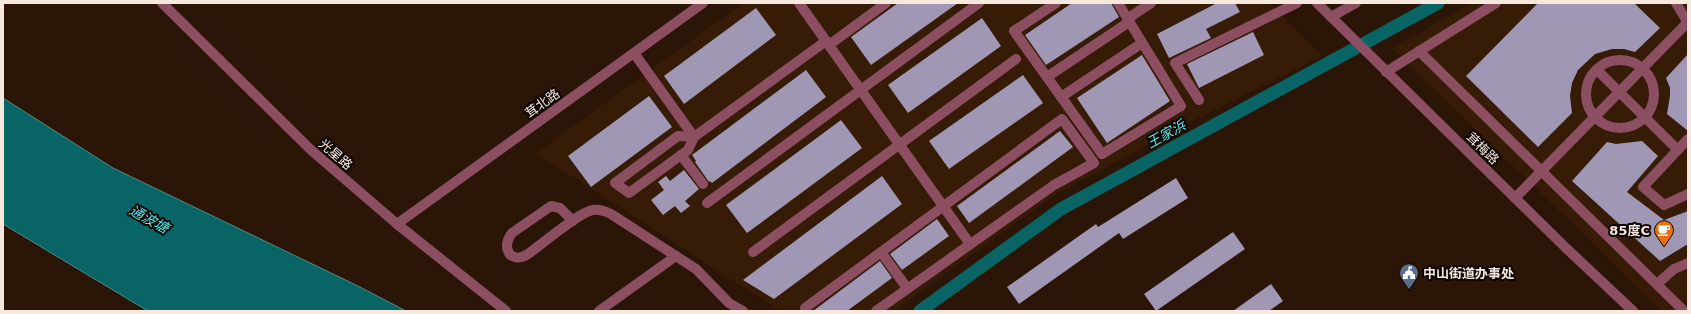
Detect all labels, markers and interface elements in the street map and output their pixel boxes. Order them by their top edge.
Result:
street label: 茸北路 [522,86,562,121]
water label: 王家浜 [1144,116,1189,151]
street label: 茸梅路 [1463,129,1502,167]
street label: 光星路 [316,136,355,173]
water label: 通波塘 [127,202,173,237]
cafe icon: 85度C [1653,219,1675,247]
place label: 85度C [1609,223,1650,238]
public building icon: 中山街道办事处 [1398,262,1420,290]
place label: 中山街道办事处 [1423,266,1514,281]

